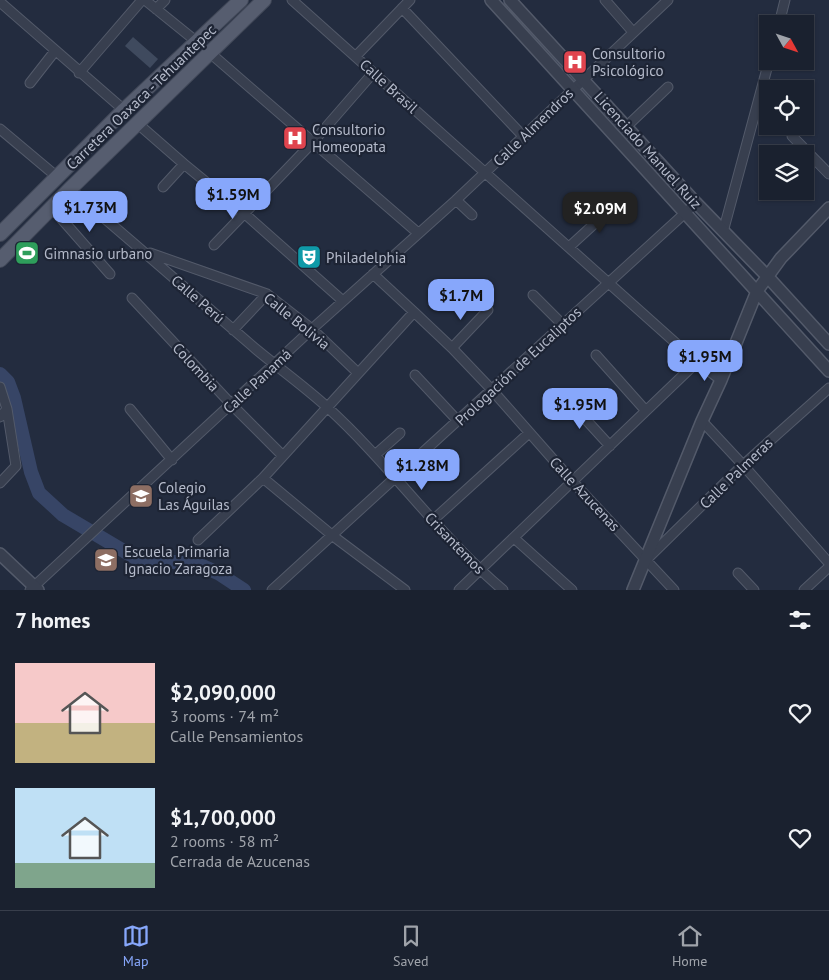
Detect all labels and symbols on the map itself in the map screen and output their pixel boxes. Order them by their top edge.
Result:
north arrow [759,15,814,70]
street label: Carretera Oaxaca - Tehuantepec [62,20,220,174]
place label: Consultorio Psicológico [592,44,665,80]
hospital icon: Consultorio Psicológico [562,49,588,75]
street label: Calle Brasil [356,55,423,118]
street label: Calle Almendros [489,84,577,170]
street label: Licenciado Manuel Ruiz [590,87,706,213]
place label: Consultorio Homeopata [312,120,386,156]
hospital icon: Consultorio Homeopata [282,125,308,151]
pin: $1.59M [192,178,274,220]
pin: $1.73M [49,190,131,233]
pin: $2.09M [559,192,641,234]
sports icon: Gimnasio urbano [14,240,40,266]
place label: Gimnasio urbano [44,244,152,263]
theatre icon: Philadelphia [296,244,322,270]
place label: Philadelphia [326,248,406,267]
street label: Calle Perú [167,271,229,327]
pin: $1.7M [426,278,496,321]
street label: Calle Bolivia [260,288,334,354]
street label: Prologación de Eucaliptos [451,303,585,429]
street label: Colombia [169,338,223,396]
pin: $1.95M [664,340,746,382]
street label: Calle Panamá [219,344,295,418]
pin: $1.95M [539,388,621,430]
street label: Calle Palmeras [695,433,777,513]
pin: $1.28M [381,448,463,491]
street label: Calle Azucenas [546,453,624,535]
place label: Colegio Las Águilas [158,478,230,514]
school or university icon: Colegio Las Águilas [128,483,154,509]
street label: Crisantemos [421,508,489,578]
place label: Escuela Primaria Ignacio Zaragoza [124,542,232,578]
school or university icon: Escuela Primaria Ignacio Zaragoza [93,547,119,573]

